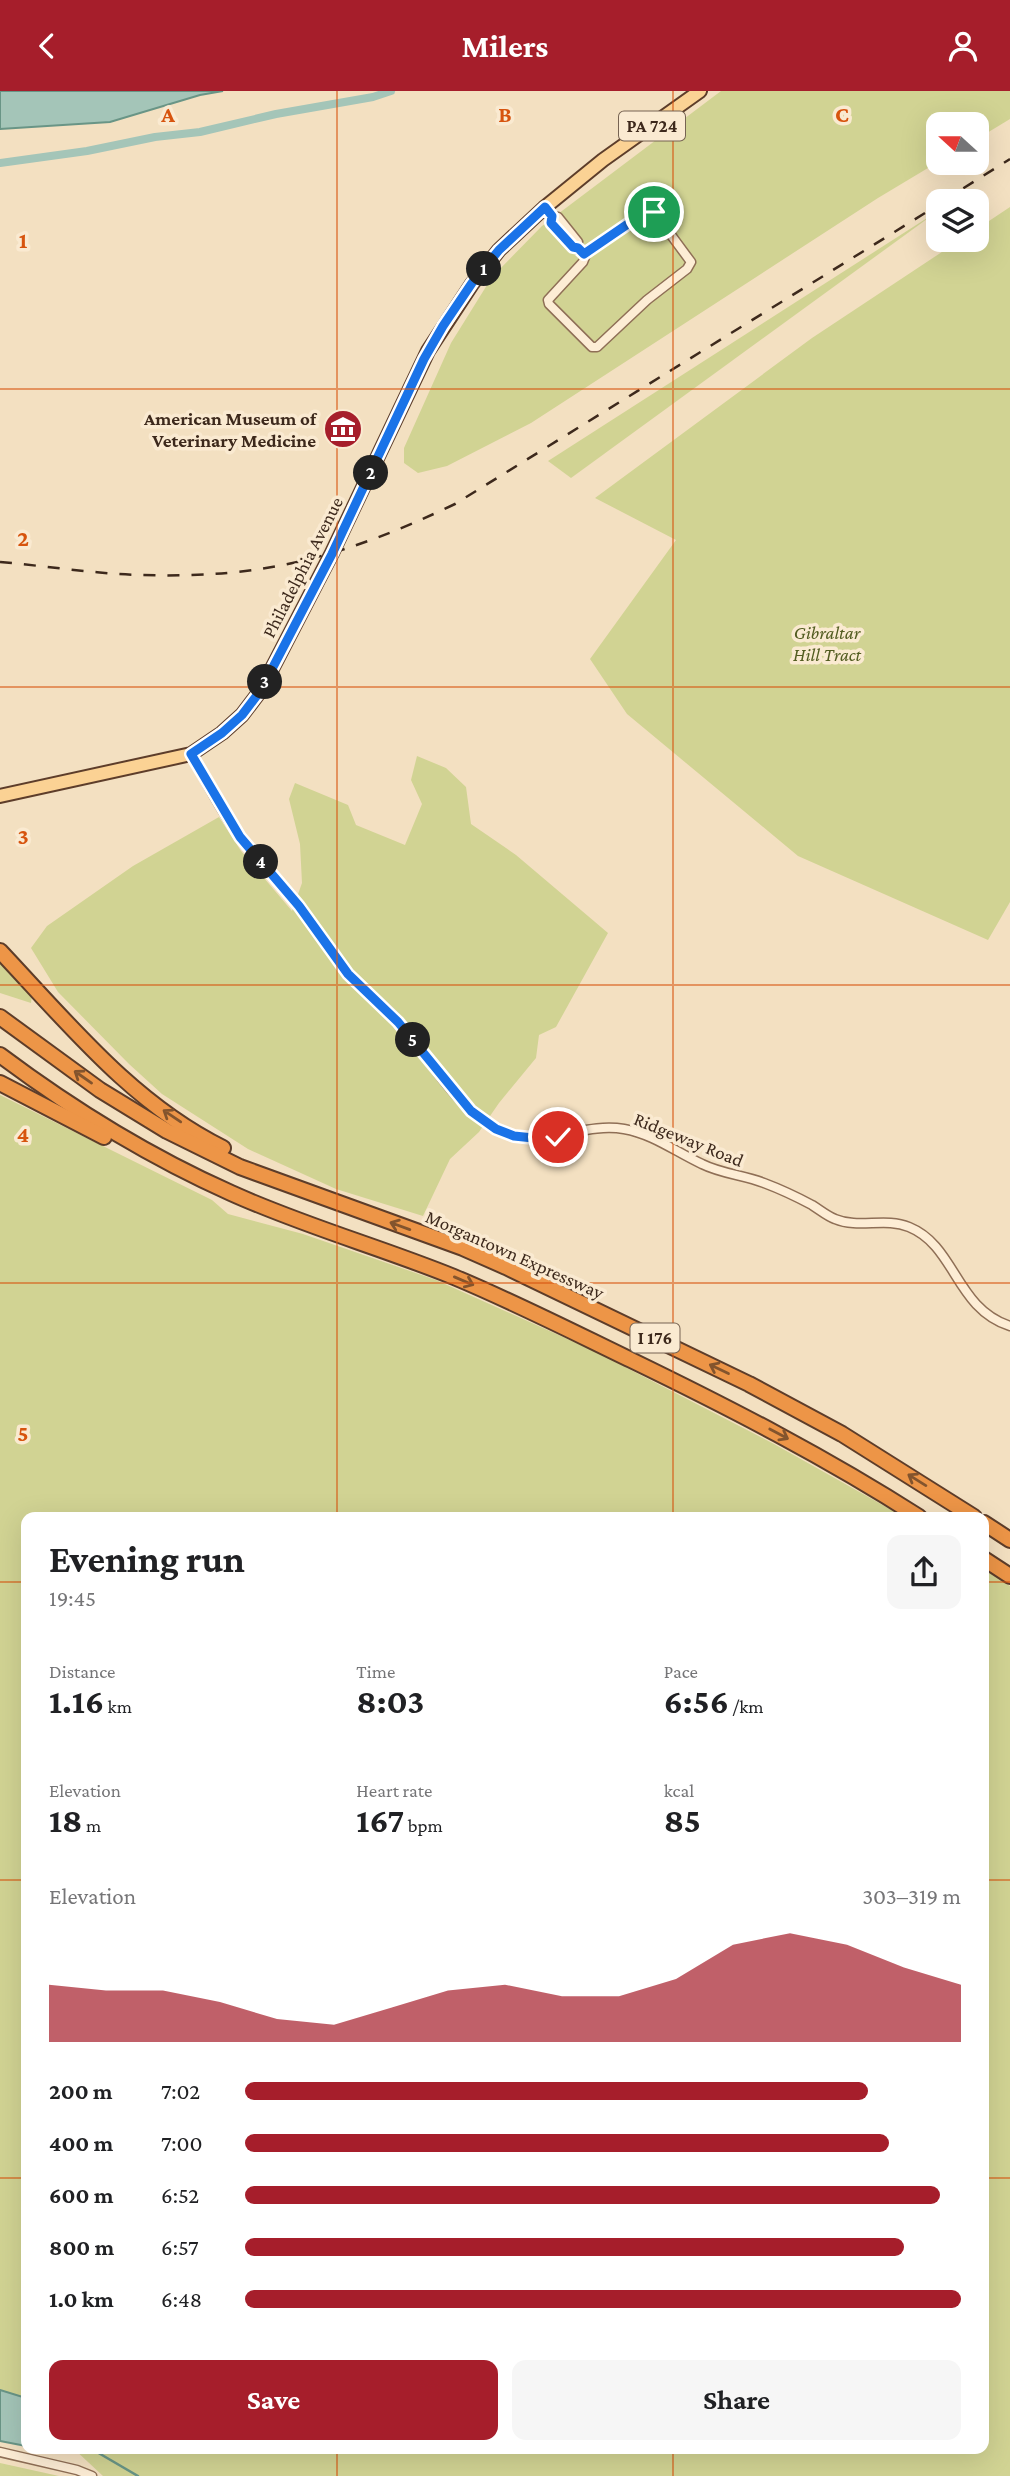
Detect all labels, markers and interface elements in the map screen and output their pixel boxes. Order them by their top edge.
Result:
icon: back [28,27,66,65]
icon: person [944,27,982,65]
text: Milers [462,28,548,64]
text: A [160,101,175,127]
text: B [498,101,512,127]
text: C [835,101,849,127]
road number: PA 724 [619,111,685,141]
north arrow [926,112,989,175]
map controls [926,112,989,252]
pin [624,182,684,242]
button: layers [926,189,989,252]
icon: arrive [635,193,673,231]
text: 1 [19,227,28,253]
pin: 1 [466,251,502,287]
text: 1 [480,258,487,279]
place label: American Museum of Veterinary Medicine [143,408,318,451]
museum icon: American Museum of Veterinary Medicine [322,408,364,450]
pin: 2 [354,455,388,491]
text: 2 [366,462,375,483]
street label: Philadelphia Avenue [258,493,347,641]
text: 2 [17,525,29,551]
park label: Gibraltar Hill Tract [793,622,862,665]
pin: 3 [247,665,282,699]
text: 3 [260,671,269,692]
text: 3 [17,823,29,849]
pin: 4 [244,845,278,879]
text: 4 [255,851,266,872]
pin: 5 [396,1023,430,1058]
text: 5 [408,1029,417,1050]
one-way arrow [74,1070,93,1084]
pin [528,1107,588,1167]
street label: Ridgeway Road [631,1108,747,1171]
one-way arrow [163,1109,182,1124]
icon: check [539,1118,577,1156]
text: 4 [17,1121,29,1147]
street label: Morgantown Expressway [422,1206,607,1303]
one-way arrow [389,1219,411,1231]
one-way arrow [452,1276,474,1289]
road number: I 176 [630,1323,680,1353]
one-way arrow [709,1362,730,1376]
text: 5 [17,1420,29,1446]
one-way arrow [768,1427,788,1441]
one-way arrow [908,1473,927,1488]
button: share [887,1535,961,1609]
text: Evening run [49,1538,245,1580]
text: 19:45 [49,1585,96,1611]
text: Distance [49,1661,115,1682]
text: Time [356,1661,395,1682]
text: Pace [664,1661,698,1682]
text: 1.16 [49,1682,104,1721]
text: 8:03 [356,1682,424,1721]
text: 6:56 [664,1682,729,1721]
text: km [104,1696,132,1717]
text: /km [729,1696,763,1717]
text: Elevation [49,1780,121,1801]
text: Heart rate [356,1780,432,1801]
text: kcal [664,1780,694,1801]
text: 18 [49,1801,82,1840]
text: 167 [356,1801,404,1840]
text: 85 [664,1801,701,1840]
text: m [82,1815,101,1836]
text: bpm [404,1815,443,1836]
text: Elevation [49,1883,136,1909]
text: 303–319 m [862,1883,961,1909]
text: 200 m [49,2078,113,2104]
text: 7:02 [161,2078,200,2104]
text: 400 m [49,2130,113,2156]
text: 7:00 [161,2130,203,2156]
text: 600 m [49,2182,113,2208]
text: 6:52 [161,2182,199,2208]
text: 800 m [49,2234,114,2260]
text: 6:57 [161,2234,199,2260]
text: 1.0 km [49,2286,114,2312]
text: 6:48 [161,2286,202,2312]
button: Save [49,2360,498,2440]
button: Share [512,2360,961,2440]

